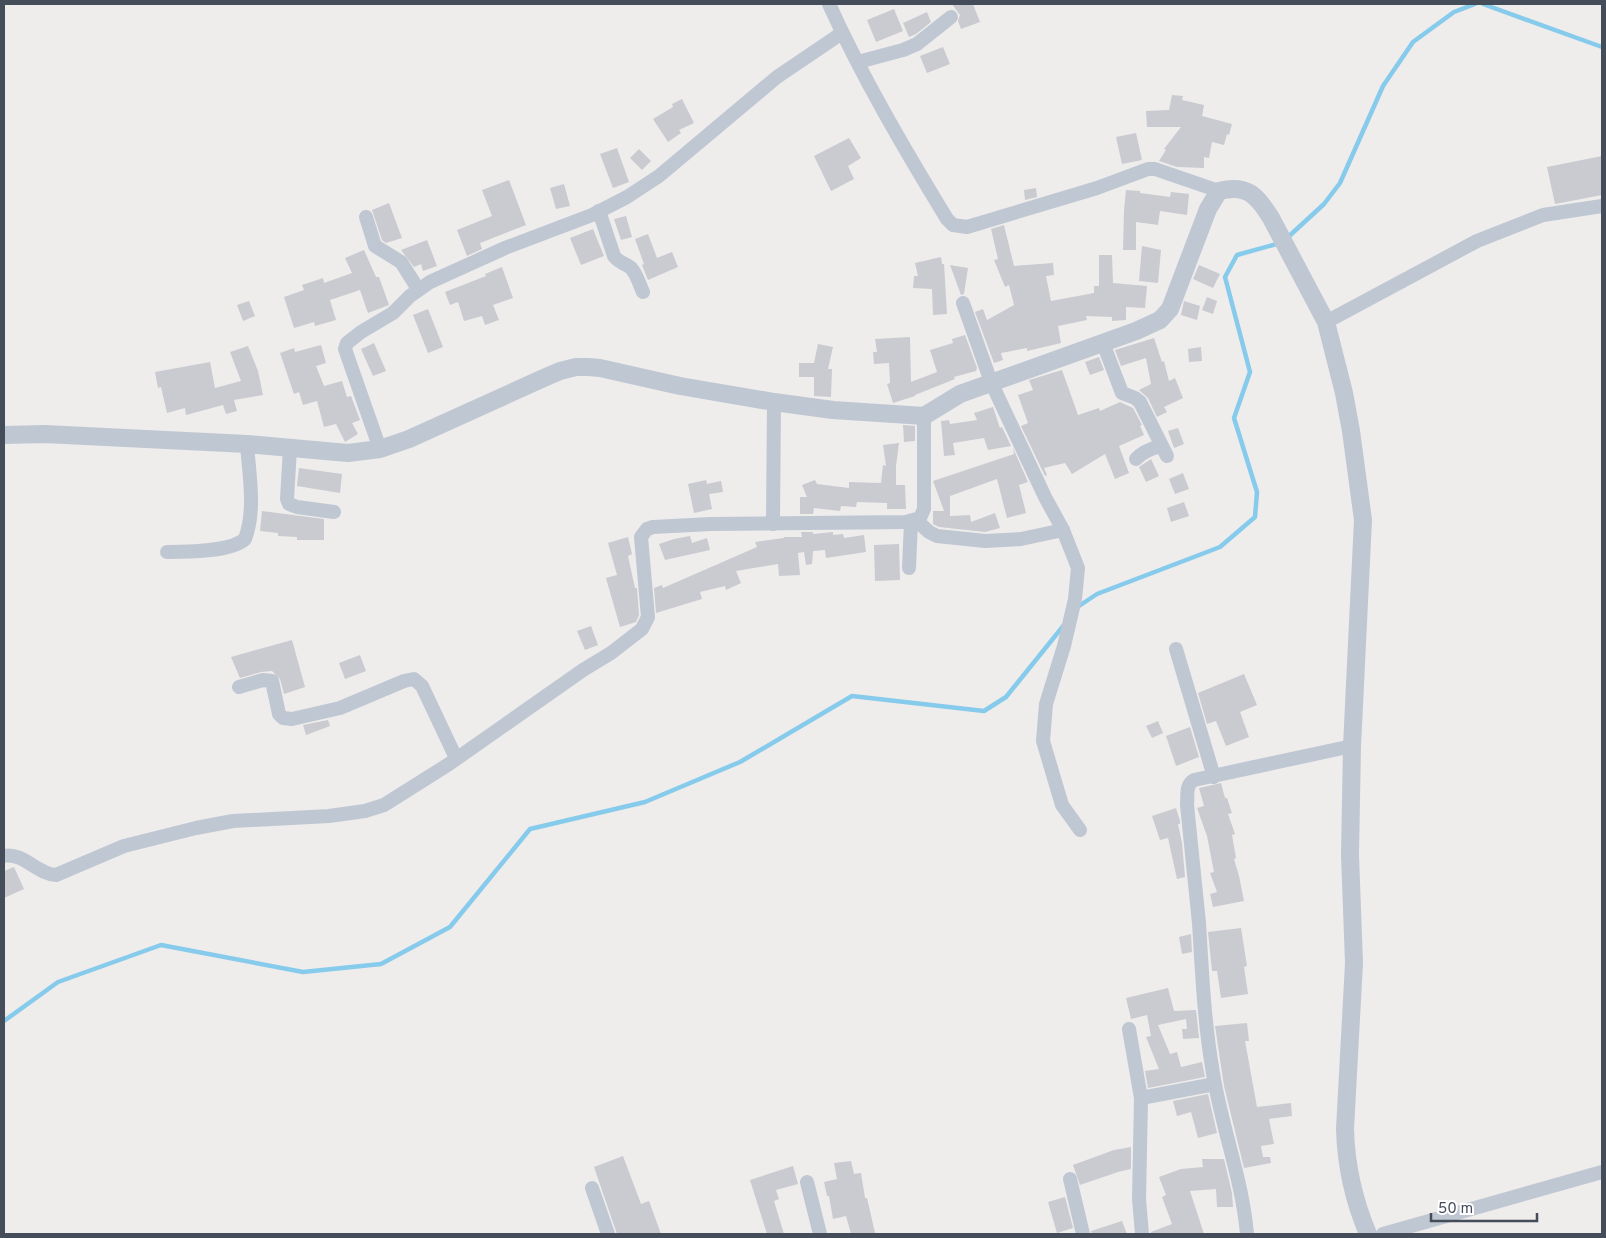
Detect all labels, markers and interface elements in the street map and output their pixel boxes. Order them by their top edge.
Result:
scale bar [1431,1190,1537,1222]
text: 50 m [1438,1200,1473,1219]

